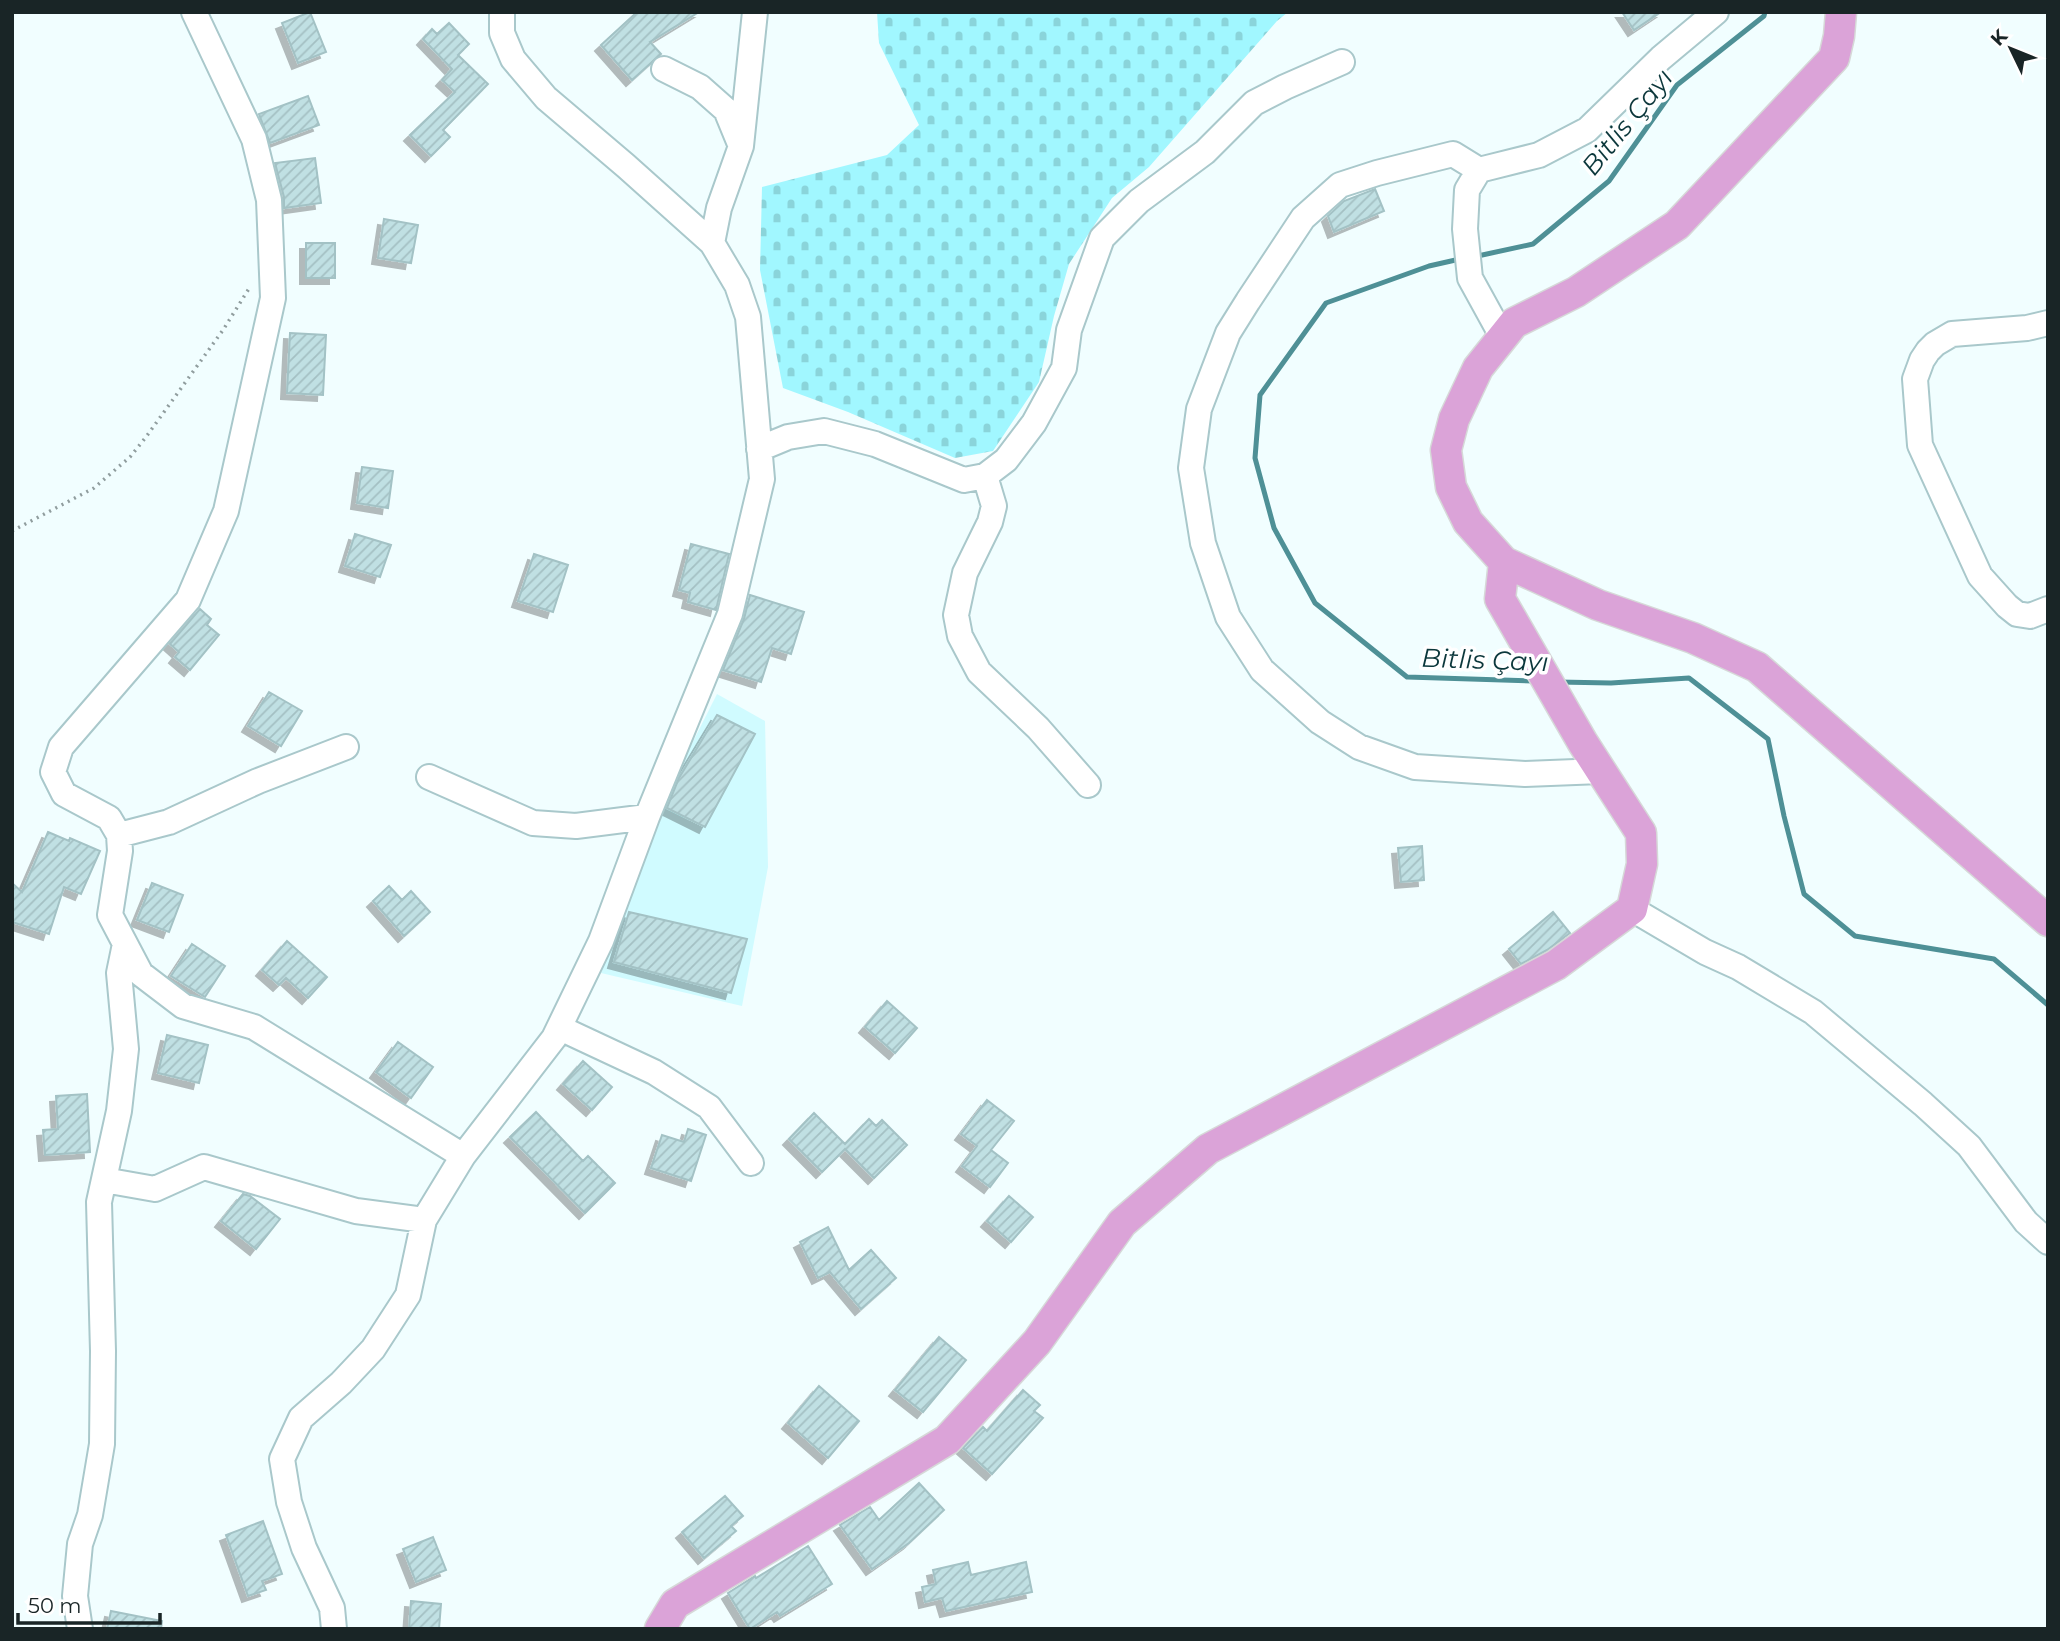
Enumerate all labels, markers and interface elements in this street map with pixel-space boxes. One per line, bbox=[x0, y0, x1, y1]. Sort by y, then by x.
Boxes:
north arrow bbox=[1976, 14, 2046, 84]
text: K bbox=[1986, 24, 2013, 51]
water label: Bitlis Çayı bbox=[1574, 62, 1680, 182]
water label: Bitlis Çayı bbox=[1421, 642, 1549, 678]
scale bar bbox=[18, 1582, 159, 1626]
text: 50 m bbox=[28, 1593, 82, 1618]

